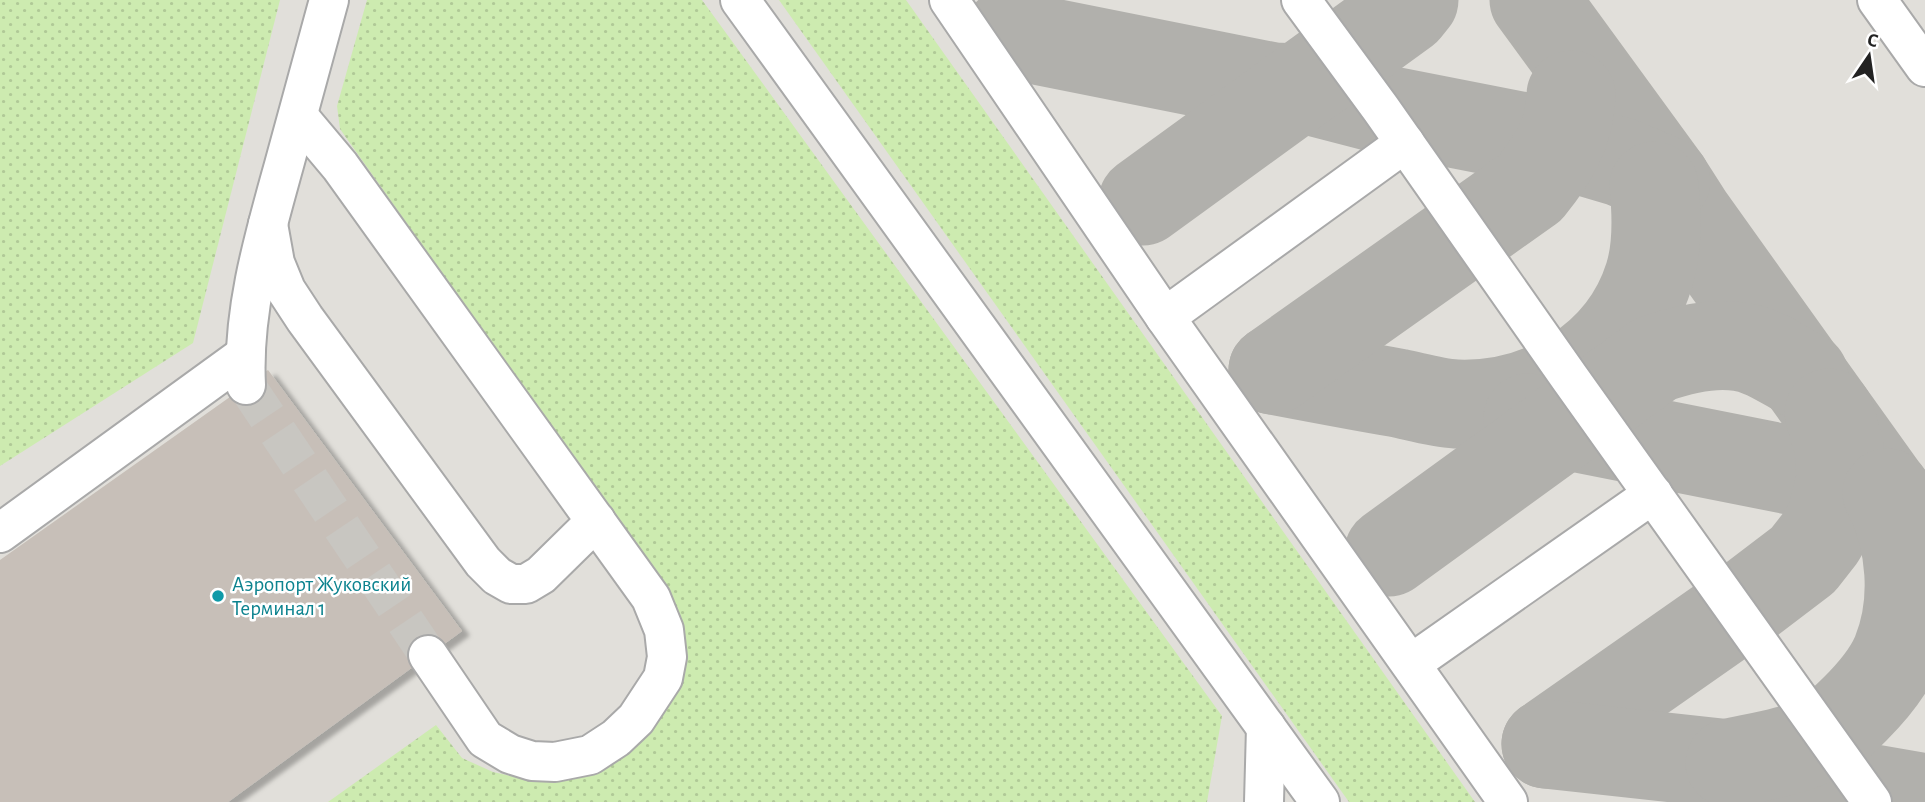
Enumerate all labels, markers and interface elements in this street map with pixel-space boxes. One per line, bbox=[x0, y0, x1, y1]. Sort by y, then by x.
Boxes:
north arrow bbox=[1834, 21, 1904, 91]
text: С bbox=[1865, 30, 1880, 51]
place label: Аэропорт Жуковский Терминал 1 bbox=[232, 574, 411, 619]
marker: Аэропорт Жуковский Терминал 1 bbox=[210, 588, 226, 604]

